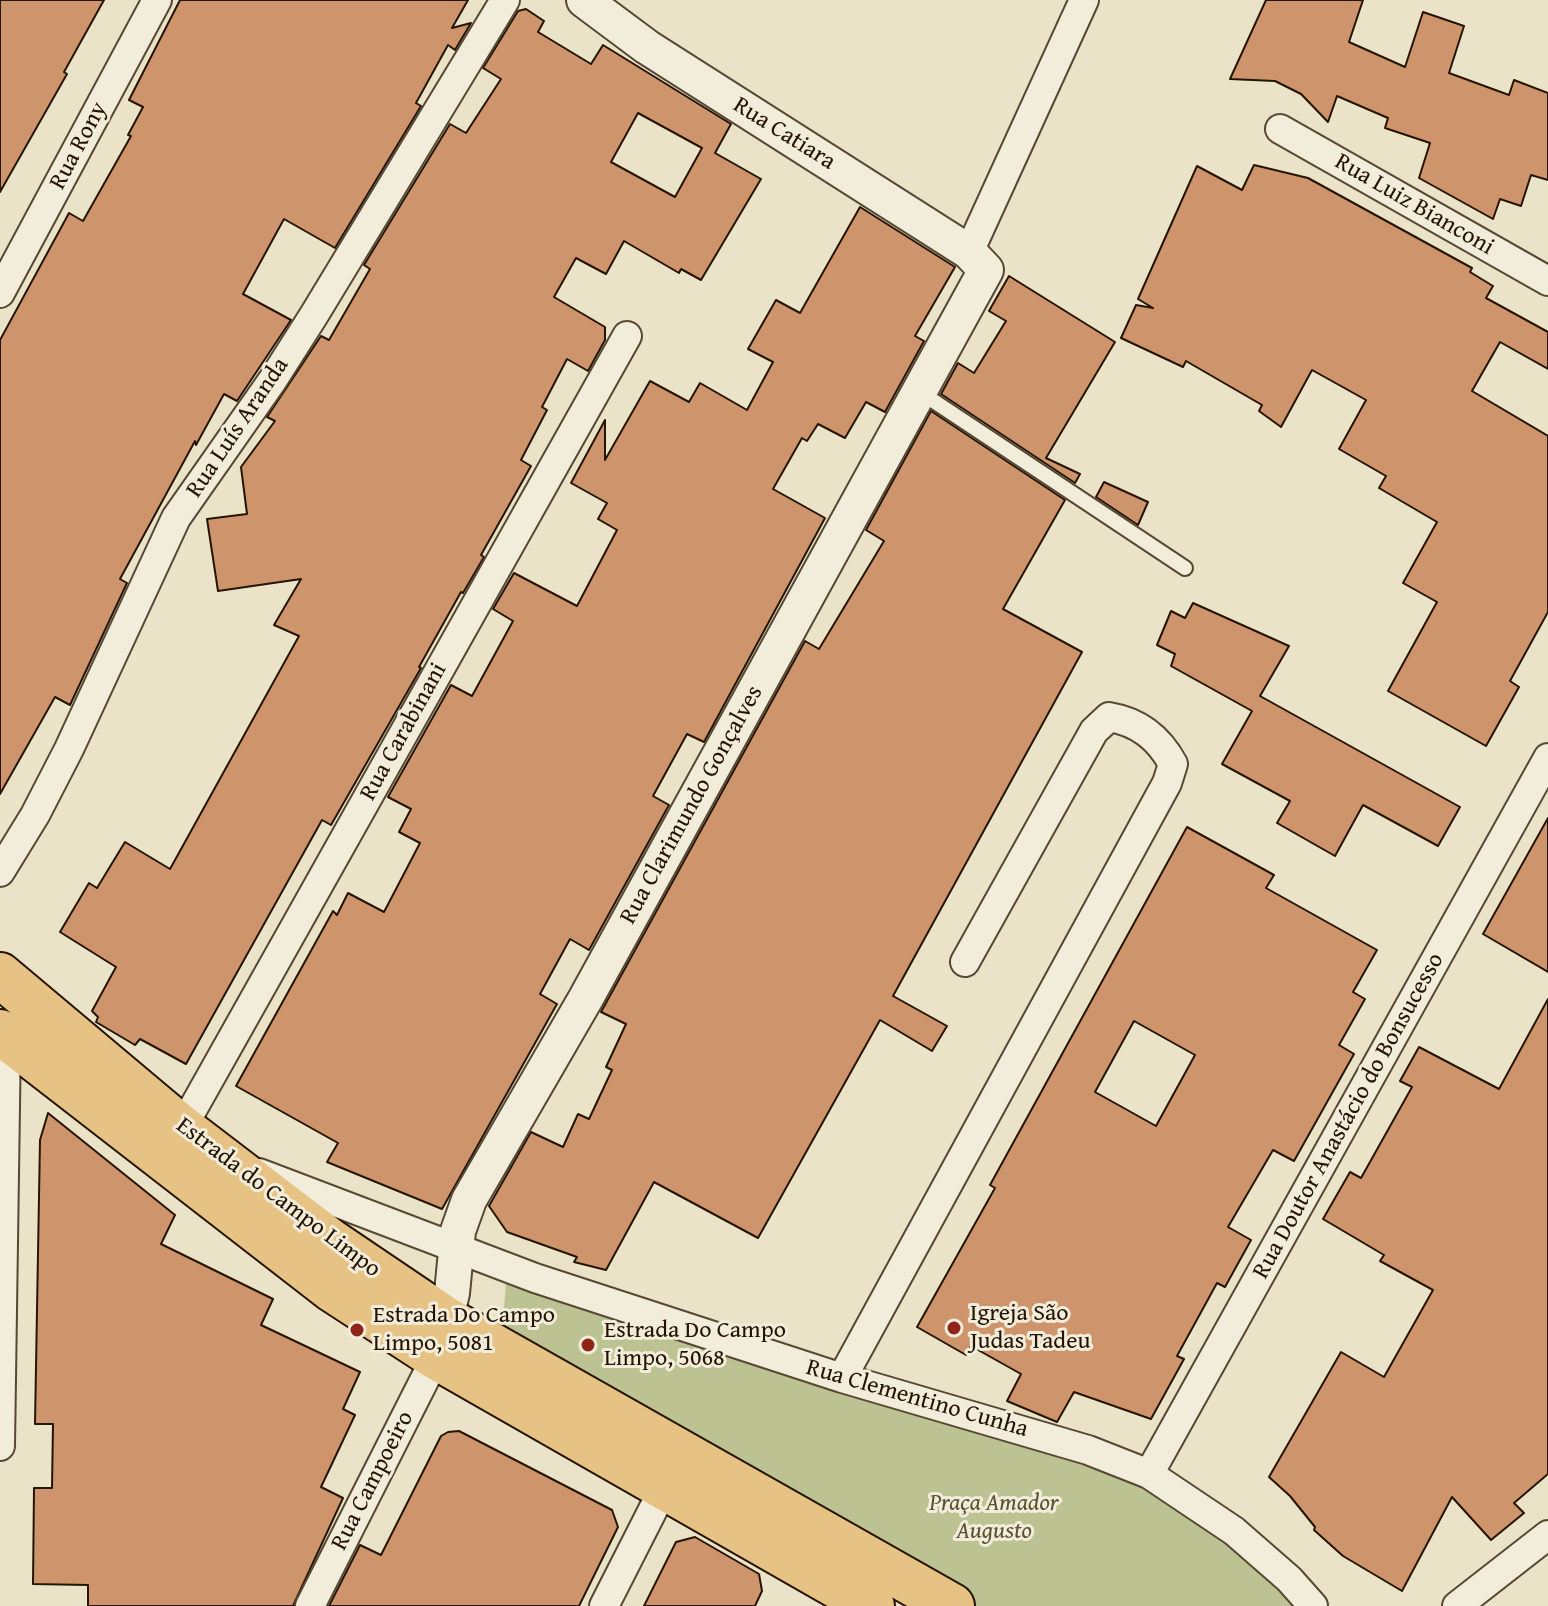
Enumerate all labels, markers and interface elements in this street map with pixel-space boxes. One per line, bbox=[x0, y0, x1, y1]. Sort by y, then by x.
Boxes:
street label: Rua Catiara bbox=[727, 91, 841, 177]
street label: Rua Rony bbox=[44, 97, 114, 195]
street label: Rua Luiz Bianconi bbox=[1329, 148, 1499, 262]
street label: Rua Luís Aranda bbox=[181, 352, 295, 504]
street label: Rua Carabinani bbox=[354, 658, 454, 806]
street label: Rua Clarimundo Gonçalves bbox=[614, 681, 770, 929]
street label: Rua Doutor Anastácio do Bonsucesso bbox=[1247, 948, 1451, 1284]
street label: Estrada do Campo Limpo bbox=[170, 1112, 386, 1284]
place label: Igreja São Judas Tadeu bbox=[970, 1300, 1090, 1356]
place label: Estrada Do Campo Limpo, 5081 bbox=[373, 1302, 555, 1358]
place label: Estrada Do Campo Limpo, 5068 bbox=[604, 1317, 786, 1373]
marker: Igreja São Judas Tadeu bbox=[945, 1319, 963, 1337]
marker: Estrada Do Campo Limpo, 5081 bbox=[348, 1321, 366, 1339]
marker: Estrada Do Campo Limpo, 5068 bbox=[579, 1336, 597, 1354]
street label: Rua Clementino Cunha bbox=[803, 1354, 1031, 1444]
street label: Rua Campoeiro bbox=[326, 1407, 420, 1555]
park label: Praça Amador Augusto bbox=[929, 1490, 1059, 1546]

